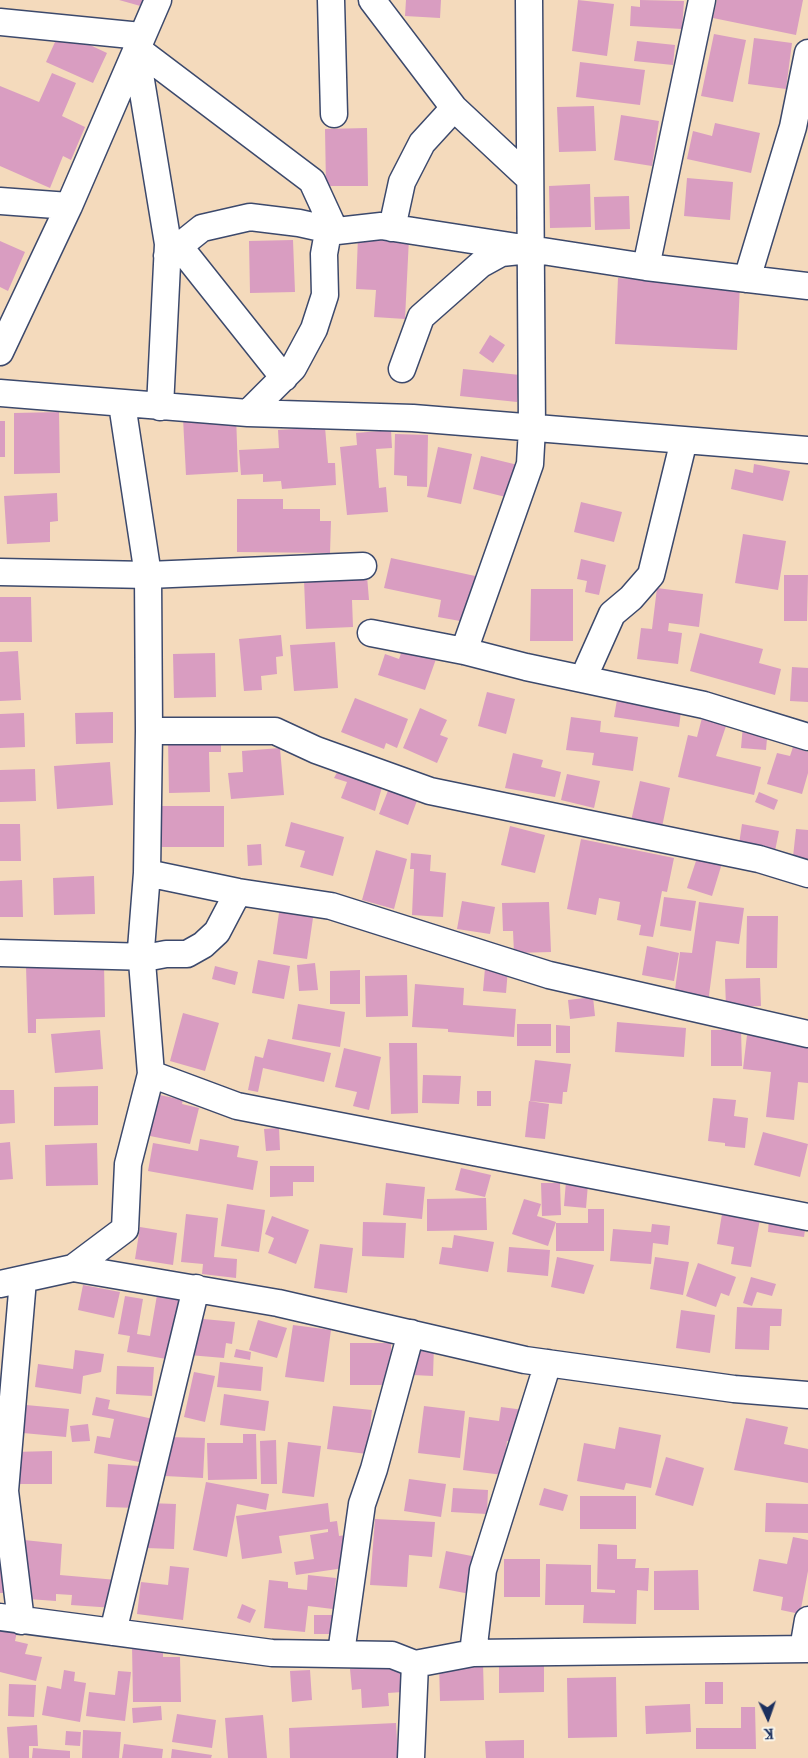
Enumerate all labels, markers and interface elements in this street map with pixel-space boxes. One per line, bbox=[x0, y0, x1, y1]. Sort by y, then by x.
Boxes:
north arrow bbox=[743, 1693, 793, 1743]
text: K bbox=[763, 1725, 774, 1742]

